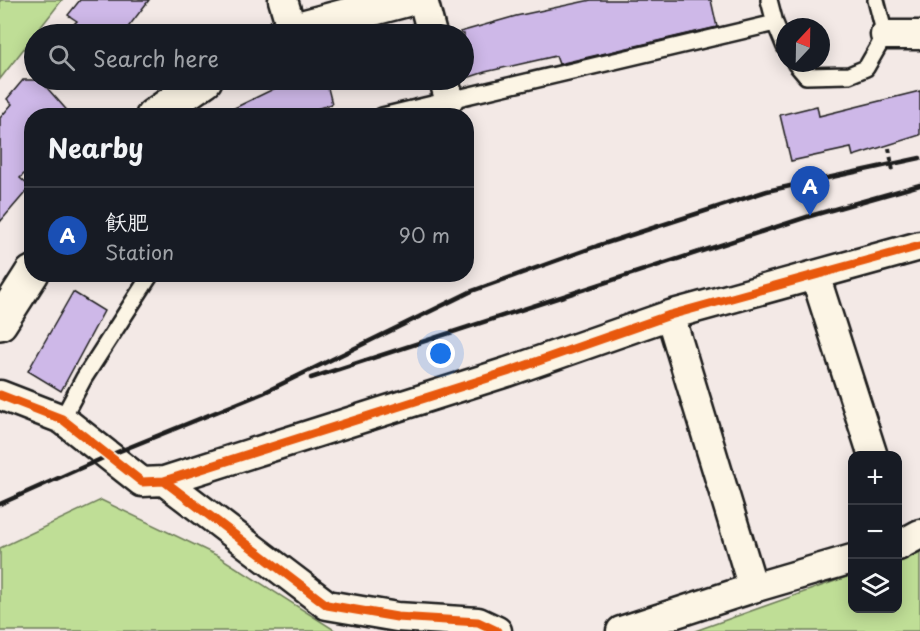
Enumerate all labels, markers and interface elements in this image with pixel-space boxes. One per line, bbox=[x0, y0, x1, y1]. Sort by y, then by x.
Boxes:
north arrow bbox=[776, 18, 830, 72]
search box bbox=[24, 24, 474, 90]
icon: search bbox=[45, 41, 78, 74]
text: Search here bbox=[93, 41, 219, 74]
text: Nearby bbox=[48, 128, 143, 167]
pin: A bbox=[790, 166, 830, 216]
text: 飫肥 bbox=[105, 204, 149, 237]
text: A bbox=[60, 220, 75, 250]
text: 90 m bbox=[399, 220, 450, 250]
text: Station bbox=[105, 237, 174, 267]
your location bbox=[426, 339, 455, 368]
map controls bbox=[848, 451, 902, 613]
button: + bbox=[848, 451, 902, 505]
button: − bbox=[848, 505, 902, 559]
button: layers bbox=[848, 559, 902, 613]

